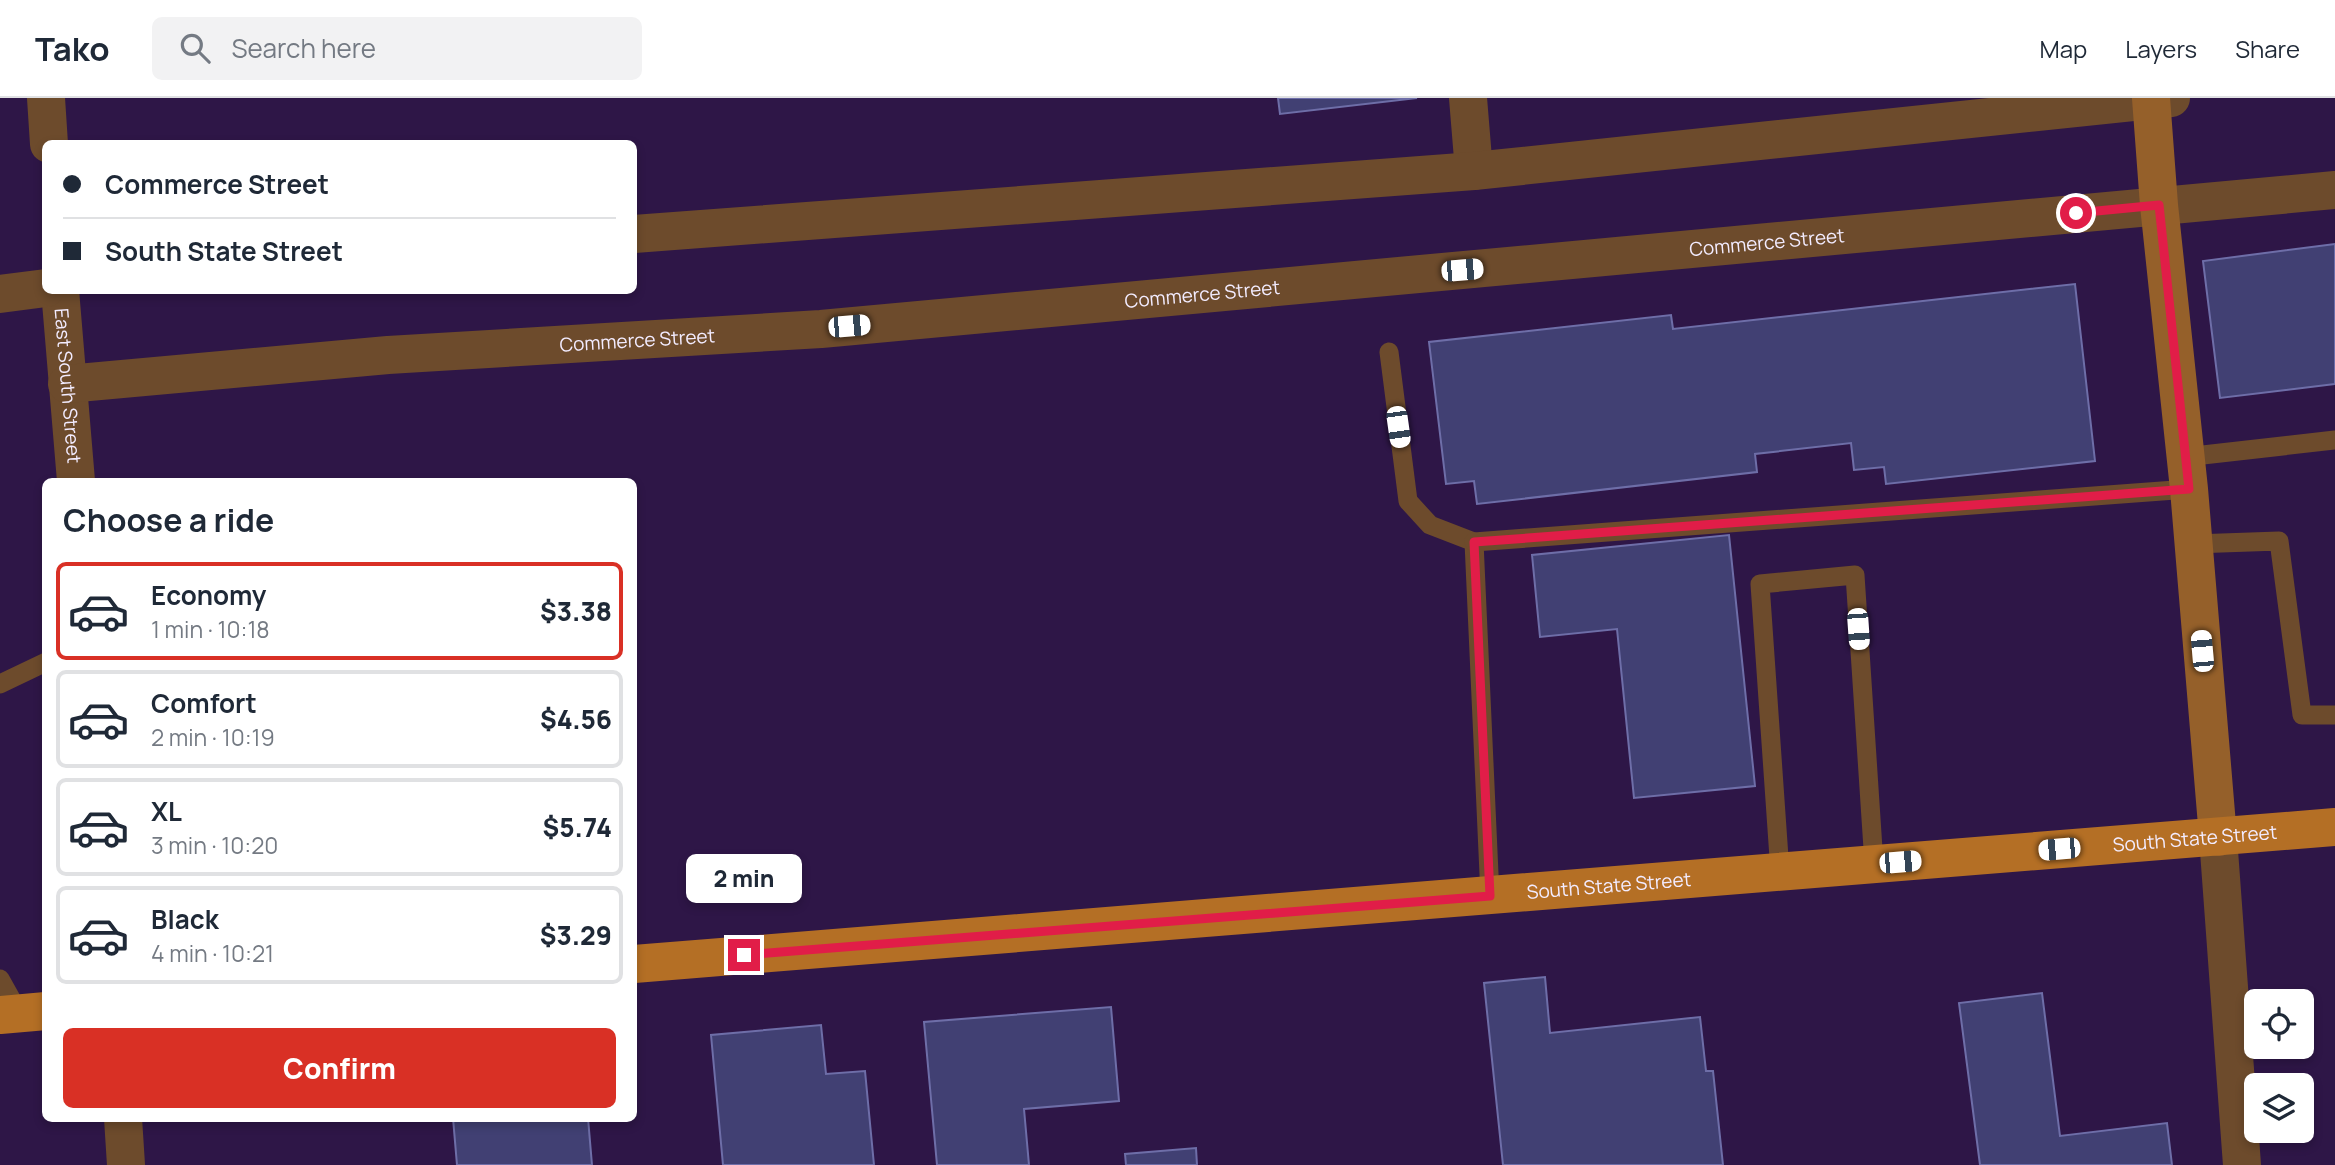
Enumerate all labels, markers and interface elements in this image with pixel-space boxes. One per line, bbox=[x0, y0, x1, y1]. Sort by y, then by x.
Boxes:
search box bbox=[152, 17, 642, 80]
text: Tako bbox=[35, 26, 110, 71]
icon: search bbox=[176, 29, 214, 67]
text: Search here bbox=[232, 30, 376, 66]
text: Map bbox=[2040, 32, 2087, 65]
text: Layers bbox=[2125, 32, 2197, 65]
text: Share bbox=[2235, 32, 2300, 65]
text: Commerce Street bbox=[105, 166, 329, 202]
route start bbox=[2060, 197, 2092, 229]
street label: Commerce Street bbox=[1688, 222, 1846, 262]
text: South State Street bbox=[105, 233, 343, 269]
car bbox=[1441, 258, 1484, 282]
street label: Commerce Street bbox=[1124, 274, 1281, 314]
street label: East South Street bbox=[49, 307, 87, 464]
car bbox=[828, 314, 871, 338]
street label: Commerce Street bbox=[559, 322, 716, 358]
car bbox=[1385, 405, 1412, 449]
text: Choose a ride bbox=[63, 498, 274, 542]
text: Economy bbox=[151, 577, 266, 613]
icon: car bbox=[67, 580, 130, 643]
text: $3.38 bbox=[540, 593, 612, 629]
car bbox=[1847, 607, 1870, 651]
text: 1 min · 10:18 bbox=[151, 613, 270, 645]
car bbox=[2190, 629, 2215, 673]
text: Comfort bbox=[151, 685, 257, 721]
icon: car bbox=[67, 688, 130, 751]
text: $4.56 bbox=[540, 701, 612, 737]
text: 2 min · 10:19 bbox=[151, 721, 275, 753]
text: XL bbox=[151, 793, 182, 829]
icon: car bbox=[67, 796, 130, 859]
text: $5.74 bbox=[543, 809, 612, 845]
street label: South State Street bbox=[2112, 819, 2278, 858]
text: 3 min · 10:20 bbox=[151, 829, 278, 861]
car bbox=[2038, 837, 2081, 861]
car bbox=[1879, 850, 1922, 874]
callout: 2 min bbox=[686, 854, 802, 902]
text: 2 min bbox=[714, 862, 775, 894]
street label: South State Street bbox=[1526, 866, 1692, 905]
text: Black bbox=[151, 901, 219, 937]
icon: car bbox=[67, 904, 130, 967]
text: $3.29 bbox=[540, 917, 612, 953]
text: 4 min · 10:21 bbox=[151, 937, 274, 969]
route end bbox=[728, 939, 760, 971]
map controls bbox=[2244, 989, 2314, 1143]
button: locate bbox=[2244, 989, 2314, 1059]
button: Confirm bbox=[63, 1028, 616, 1108]
button: layers bbox=[2244, 1073, 2314, 1143]

